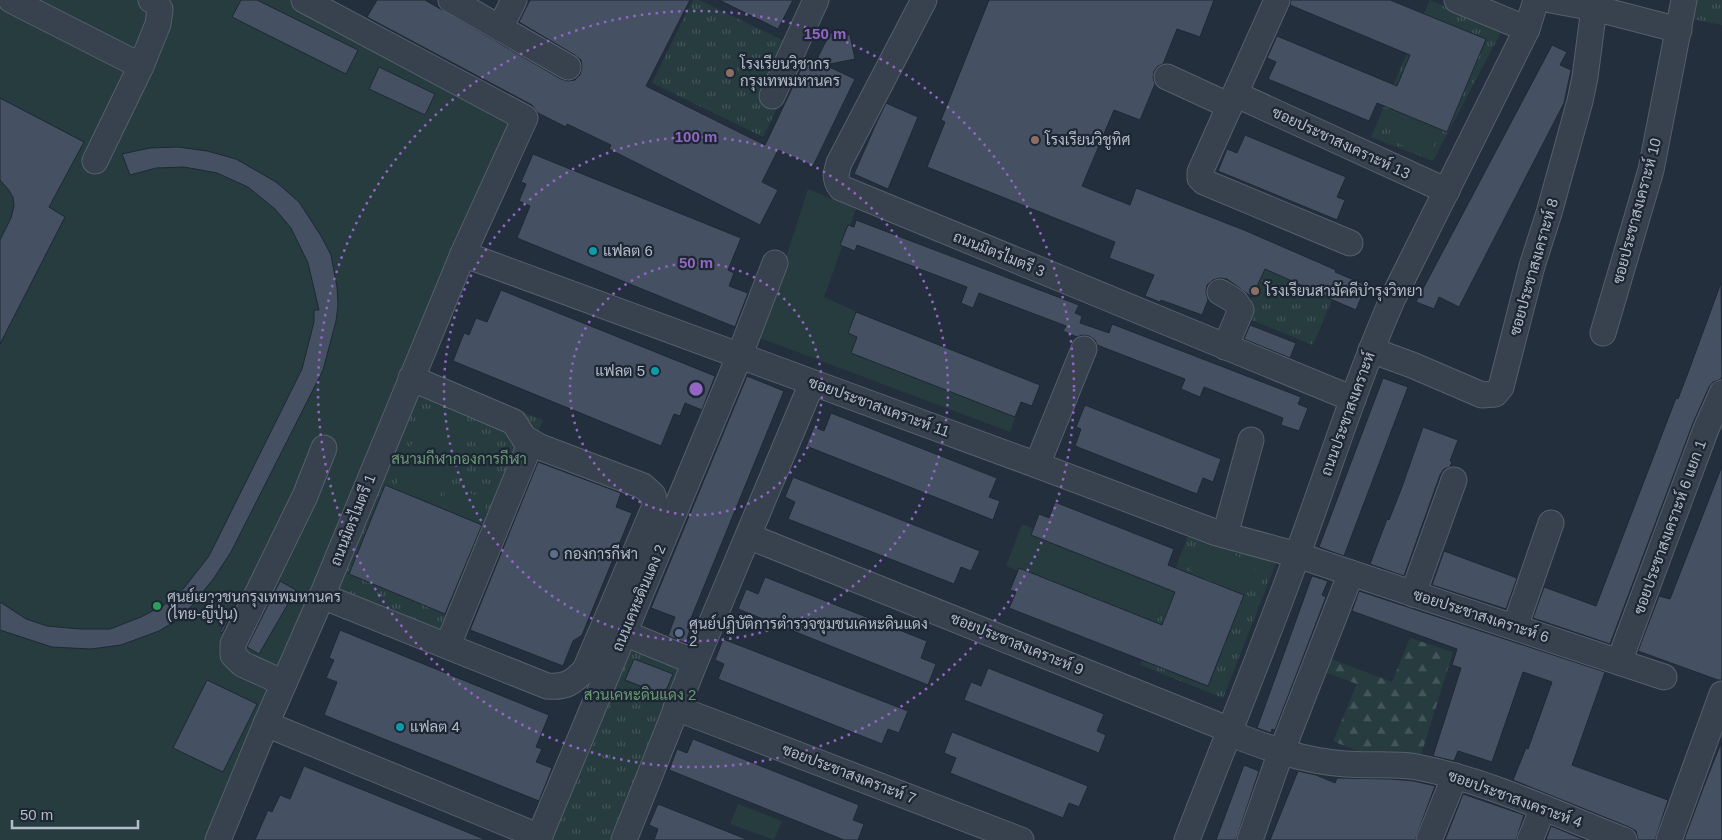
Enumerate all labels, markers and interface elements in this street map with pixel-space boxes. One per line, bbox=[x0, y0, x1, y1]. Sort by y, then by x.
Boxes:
text: 150 m bbox=[804, 25, 846, 42]
place label: โรงเรียนวิชากร กรุงเทพมหานคร bbox=[739, 54, 840, 92]
marker: โรงเรียนวิชากร กรุงเทพมหานคร bbox=[724, 67, 736, 79]
street label: ซอยประชาสงเคราะห์ 13 bbox=[1270, 102, 1413, 182]
text: 100 m bbox=[675, 128, 717, 145]
place label: โรงเรียนวิชูทิศ bbox=[1044, 130, 1130, 150]
marker: โรงเรียนวิชูทิศ bbox=[1029, 134, 1041, 146]
street label: ซอยประชาสงเคราะห์ 10 bbox=[1608, 136, 1664, 286]
street label: ซอยประชาสงเคราะห์ 8 bbox=[1505, 196, 1561, 337]
street label: ถนนมิตรไมตรี 3 bbox=[951, 226, 1048, 280]
place label: แฟลต 6 bbox=[603, 242, 653, 259]
marker: แฟลต 6 bbox=[587, 245, 599, 257]
text: 50 m bbox=[679, 254, 713, 271]
place label: โรงเรียนสามัคคีบํารุงวิทยา bbox=[1264, 281, 1423, 302]
marker: โรงเรียนสามัคคีบํารุงวิทยา bbox=[1249, 285, 1261, 297]
street label: ถนนประชาสงเคราะห์ bbox=[1316, 349, 1378, 478]
place label: แฟลต 5 bbox=[595, 362, 645, 379]
marker: แฟลต 5 bbox=[649, 365, 661, 377]
street label: ซอยประชาสงเคราะห์ 11 bbox=[806, 372, 952, 440]
centre of rings bbox=[687, 380, 705, 398]
street label: ซอยประชาสงเคราะห์ 6 แยก 1 bbox=[1629, 437, 1709, 616]
park label: สนามกีฬากองการกีฬา bbox=[391, 449, 527, 467]
street label: ถนนมิตรไมตรี 1 bbox=[325, 471, 379, 568]
street label: ถนนเคหะดินแดง 2 bbox=[608, 542, 669, 654]
place label: กองการกีฬา bbox=[564, 544, 638, 562]
marker: กองการกีฬา bbox=[548, 548, 560, 560]
street label: ซอยประชาสงเคราะห์ 6 bbox=[1411, 585, 1552, 646]
place label: ศูนย์เยาวชนกรุงเทพมหานคร (ไทย-ญี่ปุ่น) bbox=[167, 587, 341, 625]
marker: ศูนย์เยาวชนกรุงเทพมหานคร (ไทย-ญี่ปุ่น) bbox=[151, 600, 163, 612]
street label: ซอยประชาสงเคราะห์ 9 bbox=[948, 608, 1087, 678]
place label: ศูนย์ปฏิบัติการตำรวจชุมชนเคหะดินแดง 2 bbox=[689, 614, 928, 649]
marker: ศูนย์ปฏิบัติการตำรวจชุมชนเคหะดินแดง 2 bbox=[673, 627, 685, 639]
park label: สวนเคหะดินแดง 2 bbox=[584, 686, 696, 703]
place label: แฟลต 4 bbox=[410, 718, 460, 735]
marker: แฟลต 4 bbox=[394, 721, 406, 733]
street label: ซอยประชาสงเคราะห์ 7 bbox=[780, 739, 919, 807]
street label: ซอยประชาสงเคราะห์ 4 bbox=[1446, 765, 1585, 831]
scale bar bbox=[12, 798, 139, 830]
text: 50 m bbox=[20, 806, 53, 823]

